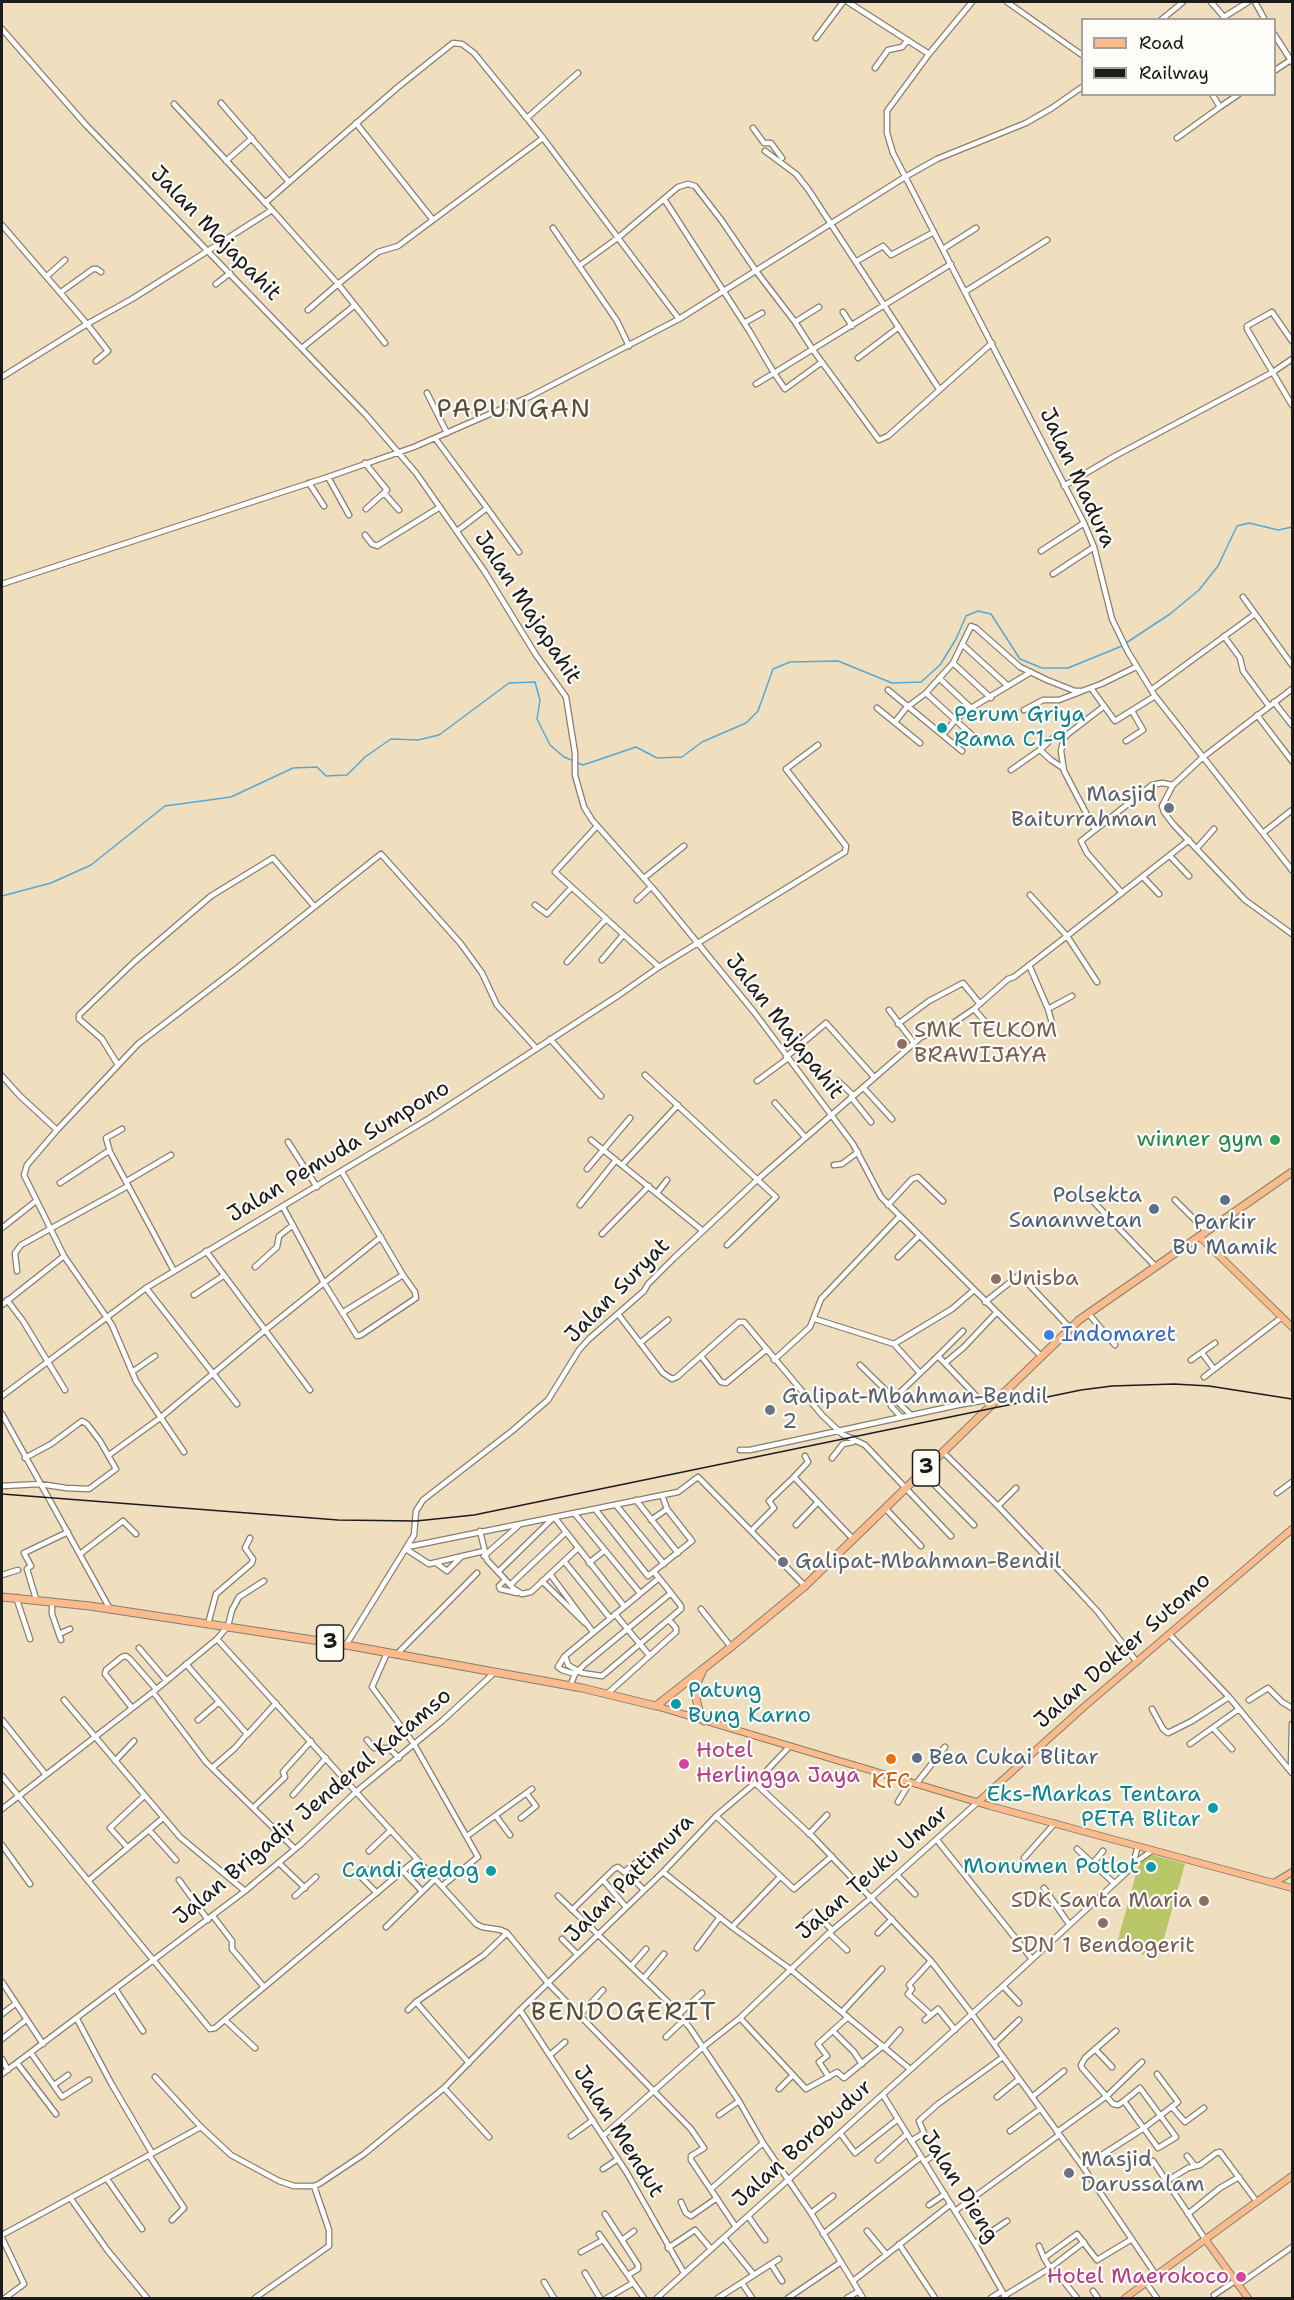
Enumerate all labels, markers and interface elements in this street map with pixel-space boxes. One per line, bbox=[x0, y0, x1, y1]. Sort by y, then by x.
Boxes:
legend bbox=[1081, 18, 1276, 96]
text: Road bbox=[1139, 31, 1184, 55]
text: Railway bbox=[1139, 61, 1209, 85]
street label: Jalan Majapahit bbox=[144, 161, 286, 307]
district label: PAPUNGAN bbox=[436, 394, 592, 426]
street label: Jalan Madura bbox=[1033, 404, 1121, 552]
street label: Jalan Majapahit bbox=[468, 527, 586, 689]
place label: Perum Griya Rama C1-9 bbox=[954, 702, 1085, 754]
marker: Perum Griya Rama C1-9 bbox=[935, 721, 949, 735]
place label: Masjid Baiturrahman bbox=[1011, 782, 1157, 834]
marker: Masjid Baiturrahman bbox=[1162, 801, 1176, 815]
street label: Jalan Majapahit bbox=[719, 949, 849, 1105]
place label: SMK TELKOM BRAWIJAYA bbox=[914, 1018, 1057, 1070]
marker: SMK TELKOM BRAWIJAYA bbox=[895, 1037, 909, 1051]
street label: Jalan Pemuda Sumpono bbox=[223, 1075, 455, 1229]
place label: winner gym bbox=[1136, 1127, 1263, 1153]
marker: winner gym bbox=[1268, 1133, 1282, 1147]
place label: Polsekta Sananwetan bbox=[1009, 1183, 1142, 1234]
marker: Parkir Bu Mamik bbox=[1218, 1193, 1232, 1207]
marker: Polsekta Sananwetan bbox=[1147, 1202, 1161, 1216]
place label: Parkir Bu Mamik bbox=[1172, 1210, 1278, 1262]
street label: Jalan Suryat bbox=[560, 1233, 676, 1349]
place label: Unisba bbox=[1008, 1266, 1079, 1292]
marker: Unisba bbox=[989, 1272, 1003, 1286]
place label: Indomaret bbox=[1061, 1322, 1176, 1348]
marker: Indomaret bbox=[1042, 1328, 1056, 1342]
place label: Galipat-Mbahman-Bendil 2 bbox=[782, 1384, 1048, 1436]
marker: Galipat-Mbahman-Bendil 2 bbox=[763, 1403, 777, 1417]
road number: 3 bbox=[912, 1450, 940, 1486]
place label: Galipat-Mbahman-Bendil bbox=[795, 1549, 1061, 1575]
marker: Galipat-Mbahman-Bendil bbox=[776, 1555, 790, 1569]
street label: Jalan Dokter Sutomo bbox=[1029, 1567, 1217, 1735]
road number: 3 bbox=[316, 1625, 344, 1661]
place label: Patung Bung Karno bbox=[688, 1678, 811, 1730]
street label: Jalan Brigadir Jenderal Katamso bbox=[169, 1683, 457, 1931]
marker: Patung Bung Karno bbox=[669, 1697, 683, 1711]
place label: Hotel Herlingga Jaya bbox=[696, 1738, 860, 1790]
place label: Bea Cukai Blitar bbox=[929, 1745, 1099, 1771]
marker: Bea Cukai Blitar bbox=[910, 1751, 924, 1765]
marker: KFC bbox=[884, 1752, 898, 1766]
marker: Hotel Herlingga Jaya bbox=[677, 1757, 691, 1771]
place label: KFC bbox=[871, 1769, 911, 1795]
place label: Eks-Markas Tentara PETA Blitar bbox=[986, 1782, 1201, 1834]
street label: Jalan Teuku Umar bbox=[792, 1800, 954, 1946]
marker: Eks-Markas Tentara PETA Blitar bbox=[1206, 1801, 1220, 1815]
street label: Jalan Pattimura bbox=[560, 1809, 700, 1949]
place label: Monumen Potlot bbox=[963, 1854, 1139, 1880]
place label: Candi Gedog bbox=[342, 1858, 479, 1884]
marker: Monumen Potlot bbox=[1144, 1860, 1158, 1874]
marker: Candi Gedog bbox=[484, 1864, 498, 1878]
place label: SDK Santa Maria bbox=[1011, 1888, 1192, 1914]
marker: SDK Santa Maria bbox=[1197, 1894, 1211, 1908]
marker: SDN 1 Bendogerit bbox=[1096, 1916, 1110, 1930]
place label: SDN 1 Bendogerit bbox=[1011, 1933, 1195, 1959]
district label: BENDOGERIT bbox=[531, 1997, 717, 2029]
street label: Jalan Mendut bbox=[567, 2061, 669, 2203]
street label: Jalan Borobudur bbox=[728, 2074, 878, 2214]
street label: Jalan Dieng bbox=[914, 2126, 1004, 2248]
place label: Masjid Darussalam bbox=[1081, 2147, 1204, 2198]
marker: Masjid Darussalam bbox=[1062, 2166, 1076, 2180]
place label: Hotel Maerokoco bbox=[1047, 2264, 1229, 2290]
marker: Hotel Maerokoco bbox=[1234, 2270, 1248, 2284]

